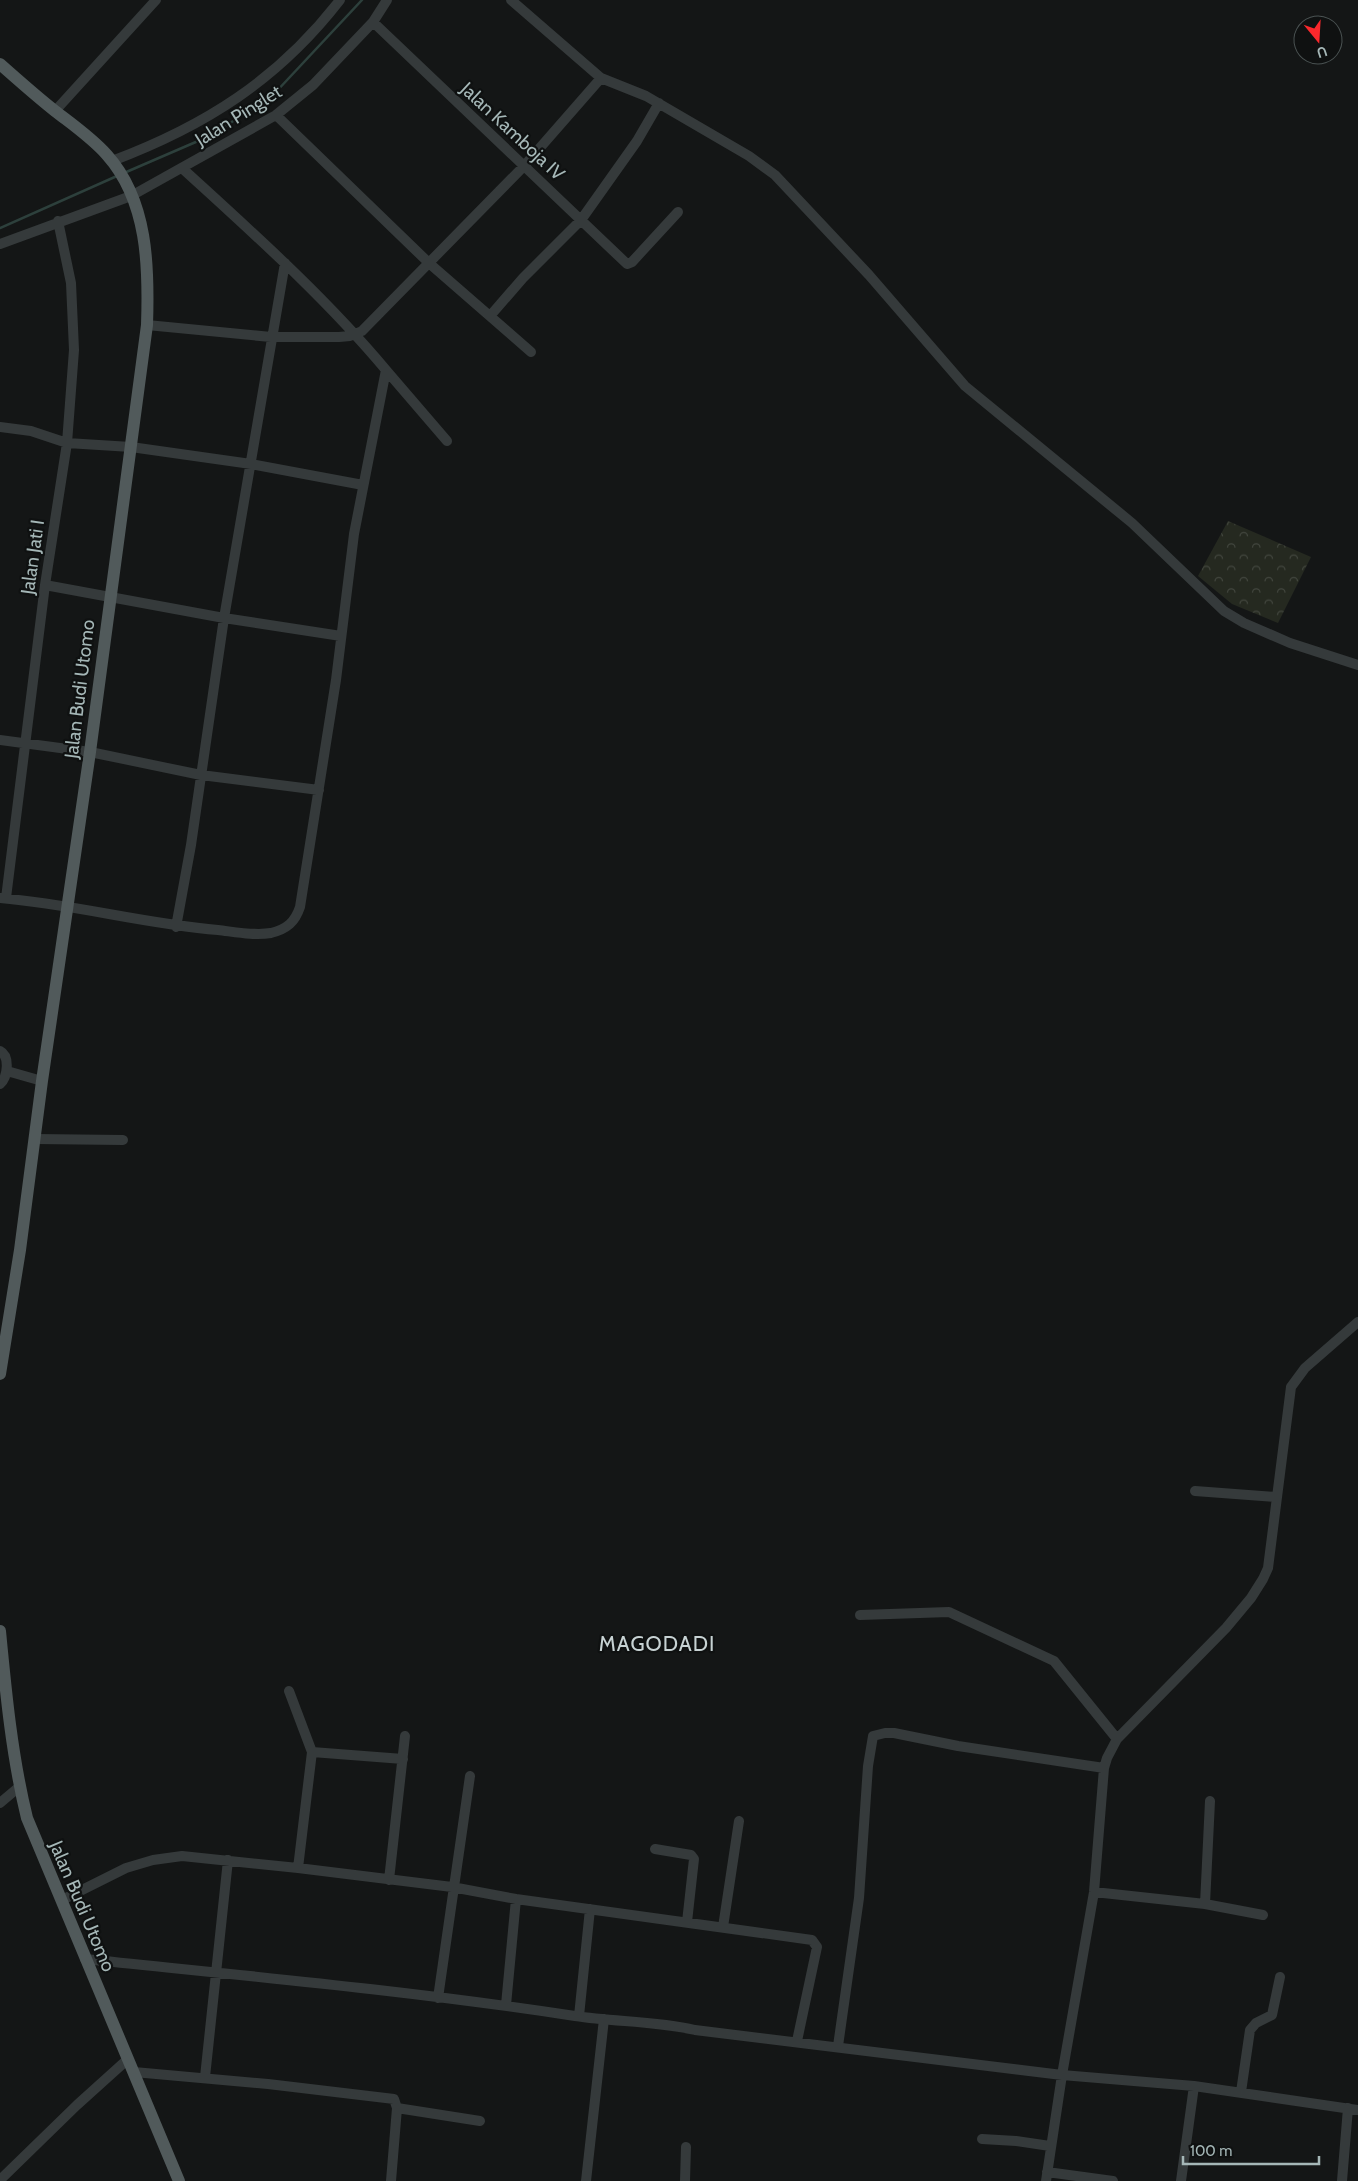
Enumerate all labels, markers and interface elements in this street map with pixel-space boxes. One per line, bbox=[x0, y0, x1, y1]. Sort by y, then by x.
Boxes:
north arrow bbox=[1293, 15, 1343, 65]
text: U bbox=[1314, 42, 1330, 62]
street label: Jalan Kamboja IV bbox=[455, 77, 570, 186]
street label: Jalan Pinglet bbox=[190, 79, 286, 152]
street label: Jalan Jati I bbox=[16, 518, 49, 597]
street label: Jalan Budi Utomo bbox=[59, 618, 99, 761]
district label: MAGODADI bbox=[599, 1631, 715, 1656]
street label: Jalan Budi Utomo bbox=[44, 1836, 120, 1975]
scale bar bbox=[1183, 2134, 1319, 2166]
text: 100 m bbox=[1190, 2142, 1232, 2160]

